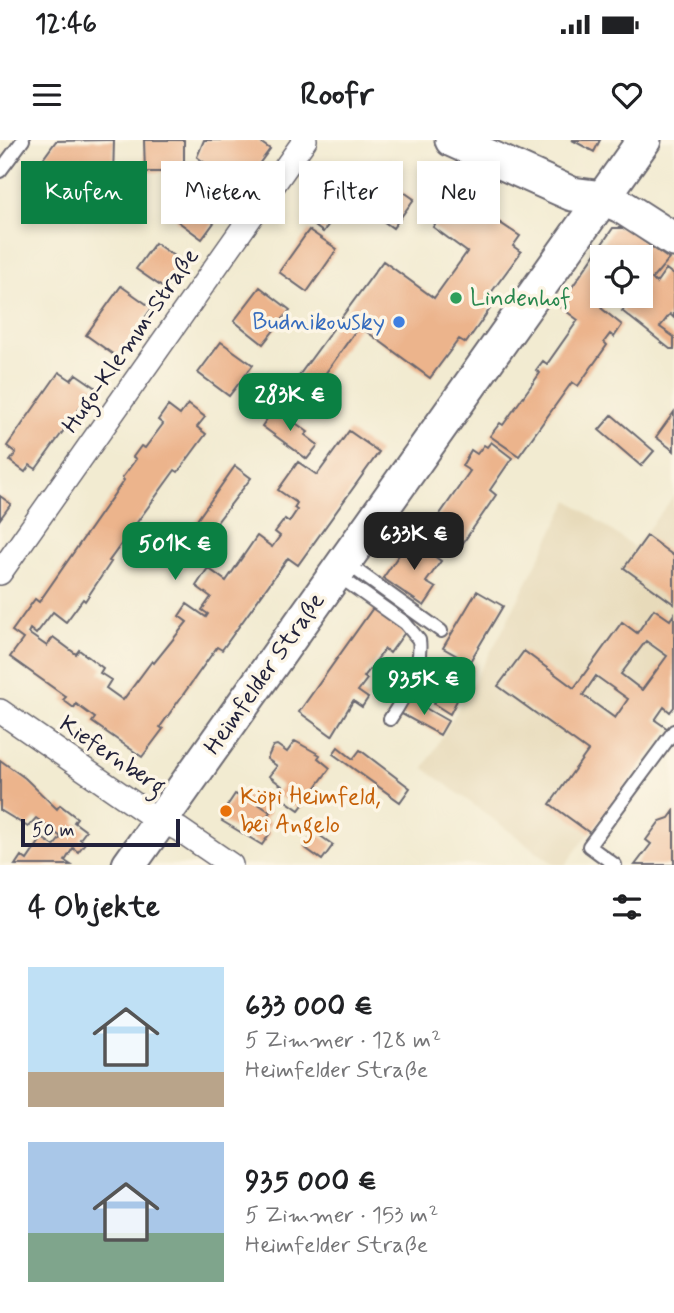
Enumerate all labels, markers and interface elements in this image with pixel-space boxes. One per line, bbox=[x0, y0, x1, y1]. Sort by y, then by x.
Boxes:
text: 12:46 bbox=[35, 8, 97, 42]
text: Roofr bbox=[300, 74, 374, 116]
icon: menu bbox=[28, 76, 66, 114]
icon: heart bbox=[608, 76, 646, 114]
chip: Kaufen bbox=[21, 161, 147, 224]
chip: Mieten bbox=[161, 161, 285, 224]
chip: Filter bbox=[299, 161, 403, 224]
chip: Neu bbox=[417, 161, 500, 224]
street label: Hugo-Klemm-Straße bbox=[55, 242, 209, 441]
map controls bbox=[590, 245, 653, 308]
button: locate bbox=[590, 245, 653, 308]
place label: Lindenhof bbox=[470, 283, 571, 314]
marker: Lindenhof bbox=[448, 290, 464, 306]
place label: Budnikowsky bbox=[252, 307, 385, 338]
marker: Budnikowsky bbox=[391, 314, 407, 330]
pin: 283K € bbox=[233, 373, 347, 433]
text: 283K € bbox=[255, 381, 325, 411]
pin: 633K € bbox=[357, 512, 471, 572]
text: 633K € bbox=[380, 520, 448, 550]
pin: 501K € bbox=[118, 522, 232, 582]
text: 501K € bbox=[138, 530, 212, 560]
street label: Heimfelder Straße bbox=[198, 587, 333, 761]
pin: 935K € bbox=[367, 658, 481, 717]
text: 935K € bbox=[388, 665, 460, 695]
street label: Kiefernberg bbox=[51, 709, 171, 805]
place label: Köpi Heimfeld, bei Angelo bbox=[240, 782, 381, 844]
marker: Köpi Heimfeld, bei Angelo bbox=[218, 803, 234, 819]
scale bar bbox=[21, 816, 180, 848]
text: 50 m bbox=[32, 818, 75, 843]
text: 4 Objekte bbox=[28, 888, 160, 927]
icon: filters bbox=[608, 888, 646, 926]
text: 633 000 € bbox=[245, 987, 373, 1026]
icon: home bbox=[84, 995, 168, 1079]
text: 5 Zimmer · 128 m² bbox=[245, 1026, 441, 1056]
text: Heimfelder Straße bbox=[245, 1056, 428, 1086]
text: 935 000 € bbox=[245, 1162, 377, 1201]
icon: home bbox=[84, 1170, 168, 1254]
text: 5 Zimmer · 153 m² bbox=[245, 1201, 438, 1231]
text: Heimfelder Straße bbox=[245, 1231, 428, 1261]

